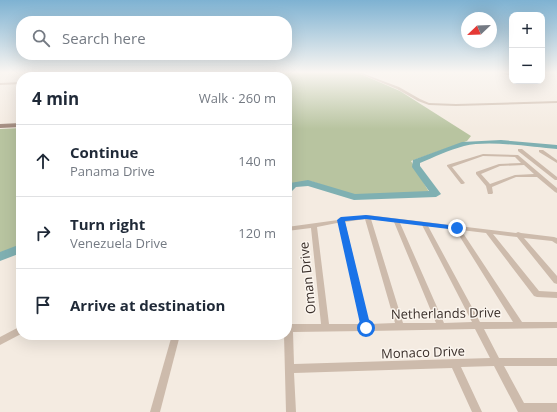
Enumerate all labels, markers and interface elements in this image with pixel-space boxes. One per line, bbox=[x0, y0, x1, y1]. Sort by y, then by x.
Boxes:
north arrow bbox=[461, 12, 497, 48]
map controls bbox=[509, 12, 545, 84]
button: + bbox=[509, 12, 545, 48]
search box bbox=[16, 16, 292, 60]
icon: search bbox=[30, 27, 52, 49]
text: Search here bbox=[62, 28, 146, 48]
button: − bbox=[509, 48, 545, 84]
text: 4 min bbox=[32, 87, 79, 110]
text: Walk · 260 m bbox=[199, 89, 276, 107]
text: Continue bbox=[70, 142, 138, 162]
icon: ahead bbox=[32, 150, 54, 172]
text: 140 m bbox=[238, 152, 276, 170]
text: Panama Drive bbox=[70, 162, 155, 180]
text: Turn right bbox=[70, 214, 145, 234]
route end bbox=[448, 219, 466, 237]
icon: right bbox=[32, 222, 54, 244]
text: 120 m bbox=[238, 224, 276, 242]
text: Venezuela Drive bbox=[70, 234, 167, 252]
street label: Oman Drive bbox=[294, 241, 320, 315]
icon: arrive bbox=[32, 294, 54, 316]
text: Arrive at destination bbox=[70, 295, 225, 315]
street label: Netherlands Drive bbox=[391, 303, 501, 323]
route start bbox=[357, 319, 375, 337]
street label: Monaco Drive bbox=[381, 342, 465, 362]

